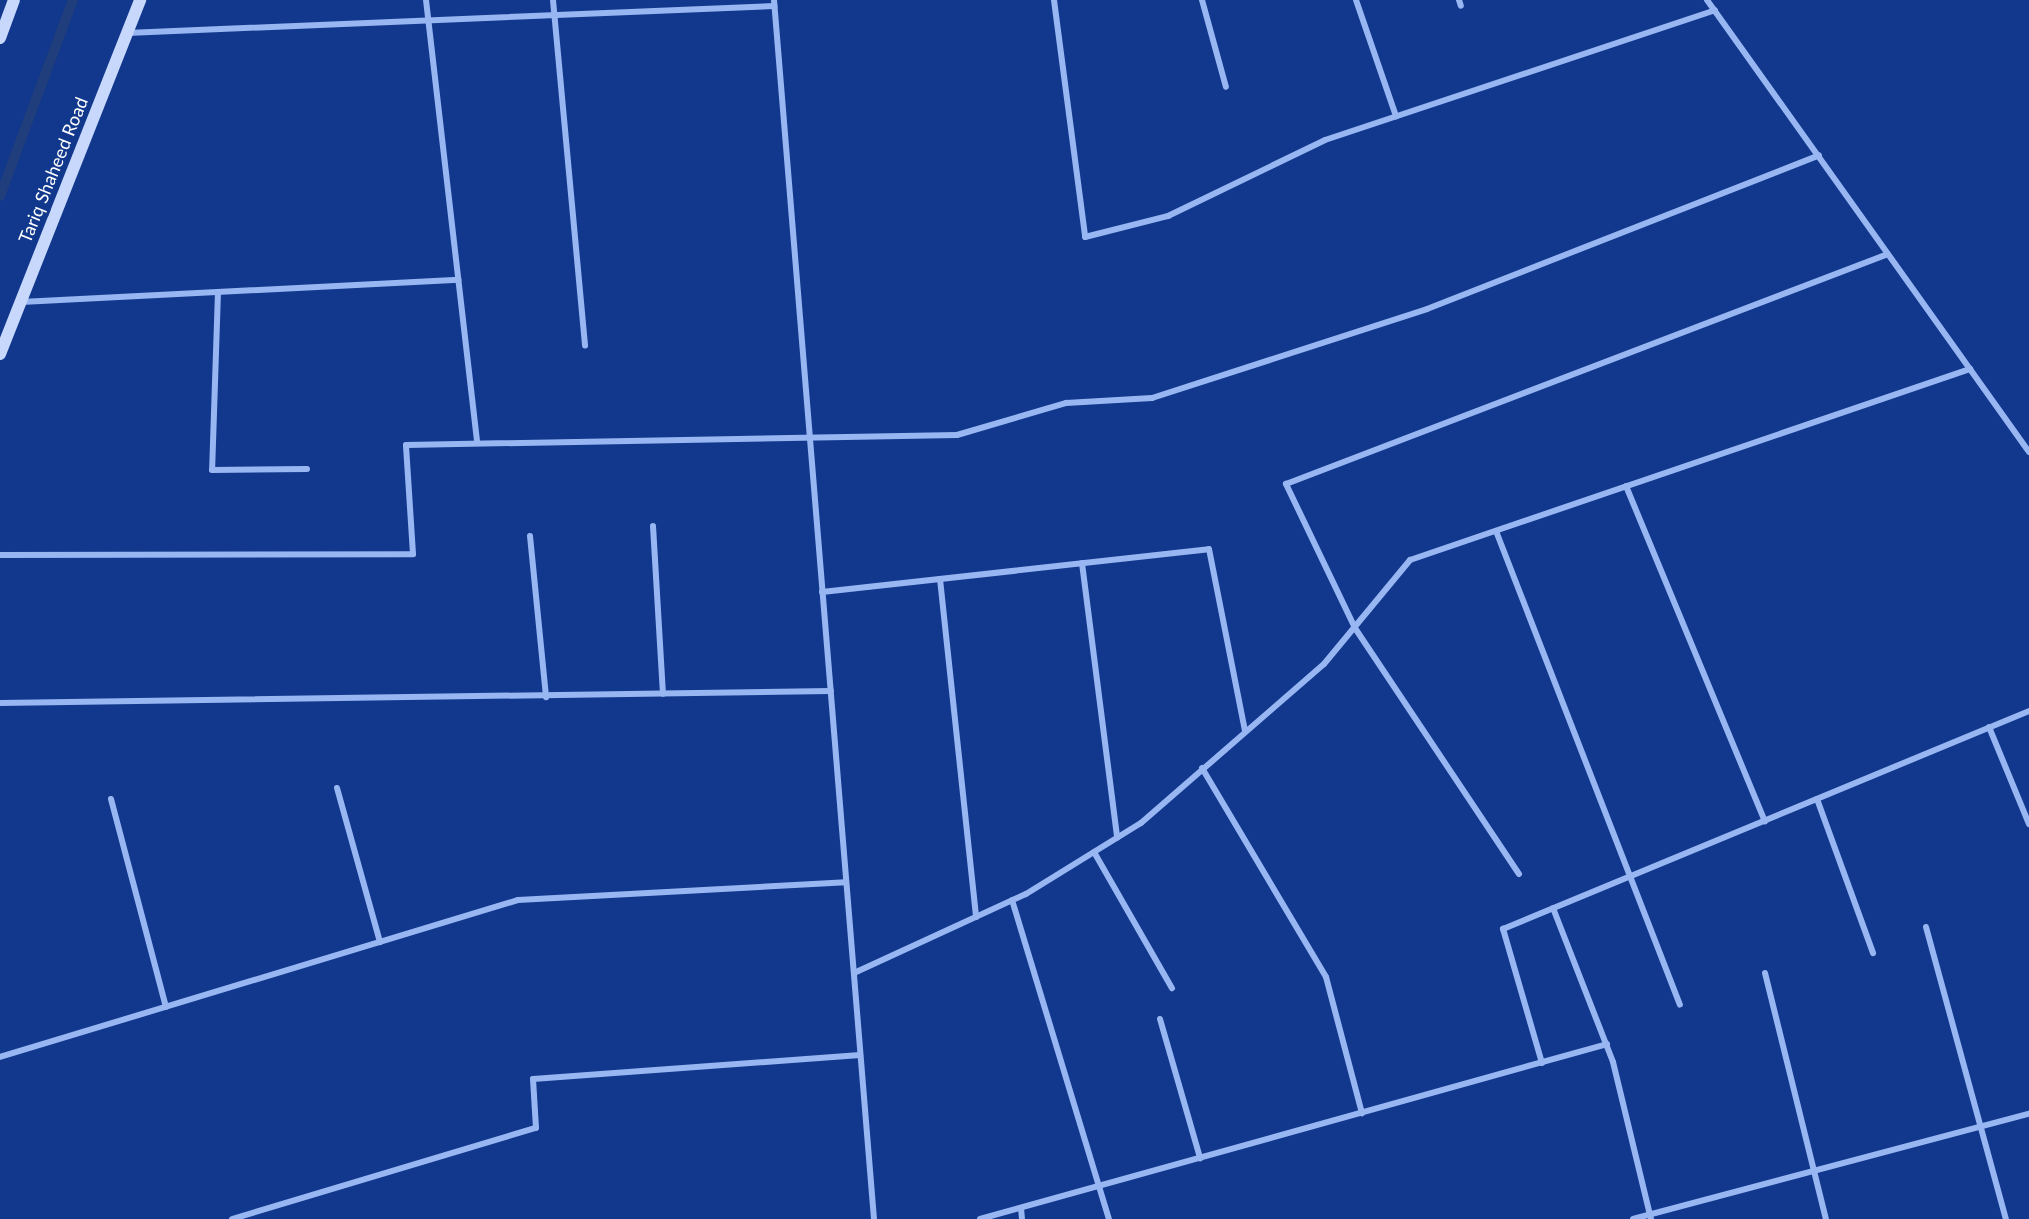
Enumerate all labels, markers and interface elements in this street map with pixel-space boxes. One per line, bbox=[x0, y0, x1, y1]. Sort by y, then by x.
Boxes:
street label: Tariq Shaheed Road bbox=[14, 94, 92, 246]

